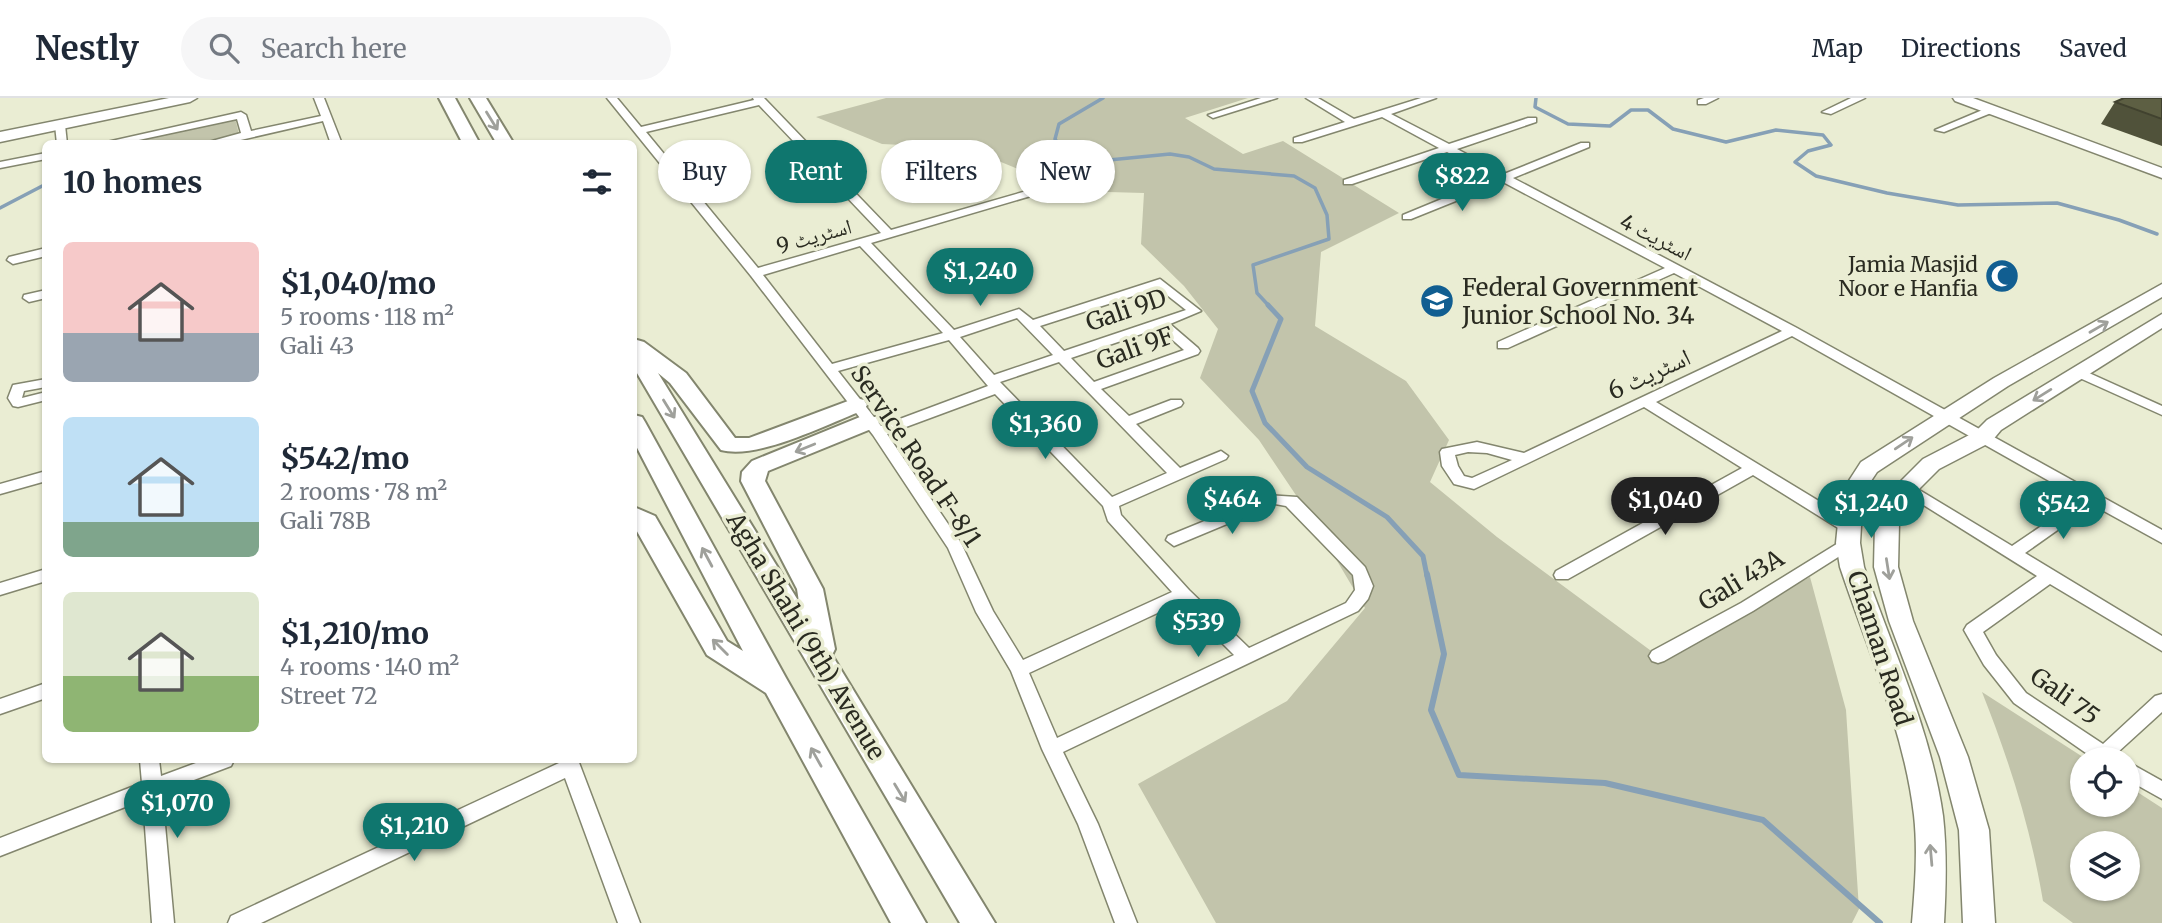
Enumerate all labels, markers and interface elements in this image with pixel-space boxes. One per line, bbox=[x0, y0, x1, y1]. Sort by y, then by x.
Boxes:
search box bbox=[181, 17, 671, 80]
text: Nestly bbox=[35, 28, 139, 69]
icon: search bbox=[205, 29, 243, 67]
text: Search here bbox=[261, 32, 407, 65]
text: Map bbox=[1812, 33, 1863, 64]
text: Directions bbox=[1901, 33, 2021, 64]
text: Saved bbox=[2059, 33, 2127, 64]
one-way arrow bbox=[485, 110, 499, 130]
chip: Buy bbox=[658, 140, 751, 203]
chip: Rent bbox=[765, 140, 867, 203]
chip: Filters bbox=[881, 140, 1002, 203]
chip: New bbox=[1016, 140, 1115, 203]
pin: $822 bbox=[1421, 153, 1503, 213]
text: $822 bbox=[1434, 161, 1490, 190]
text: 10 homes bbox=[63, 163, 203, 201]
icon: filters bbox=[578, 163, 616, 201]
street label: اسٹریٹ 4 bbox=[1616, 207, 1696, 267]
street label: اسٹریٹ 9 bbox=[773, 212, 855, 260]
pin: $1,240 bbox=[923, 248, 1037, 308]
place label: Jamia Masjid Noor e Hanfia bbox=[1839, 251, 1978, 302]
text: $1,240 bbox=[942, 256, 1018, 285]
mosque icon: Jamia Masjid Noor e Hanfia bbox=[1983, 257, 2021, 295]
text: $1,040/mo bbox=[280, 264, 436, 302]
icon: home bbox=[119, 270, 203, 354]
place label: Federal Government Junior School No. 34 bbox=[1461, 272, 1699, 331]
street label: Gali 9D bbox=[1082, 282, 1170, 338]
school or university icon: Federal Government Junior School No. 34 bbox=[1418, 282, 1456, 320]
text: 5 rooms · 118 m² bbox=[280, 302, 454, 331]
one-way arrow bbox=[2089, 319, 2109, 333]
street label: Gali 9F bbox=[1092, 320, 1178, 376]
text: Gali 43 bbox=[280, 331, 355, 360]
street label: اسٹریٹ 6 bbox=[1603, 341, 1695, 407]
street label: Service Road F-8/1 bbox=[844, 359, 988, 553]
one-way arrow bbox=[2033, 387, 2052, 402]
one-way arrow bbox=[663, 398, 677, 418]
pin: $1,360 bbox=[988, 402, 1102, 461]
text: $1,360 bbox=[1008, 409, 1082, 438]
one-way arrow bbox=[1894, 436, 1913, 450]
text: $542/mo bbox=[280, 439, 409, 477]
one-way arrow bbox=[794, 442, 816, 455]
icon: home bbox=[119, 445, 203, 529]
pin: $464 bbox=[1191, 476, 1273, 536]
text: 2 rooms · 78 m² bbox=[280, 477, 447, 506]
pin: $1,040 bbox=[1608, 478, 1722, 537]
pin: $1,240 bbox=[1814, 480, 1928, 540]
pin: $542 bbox=[2022, 482, 2104, 541]
text: $464 bbox=[1203, 484, 1261, 513]
text: $1,040 bbox=[1627, 485, 1703, 514]
text: $1,240 bbox=[1833, 488, 1909, 517]
text: $542 bbox=[2036, 489, 2090, 518]
text: Gali 78B bbox=[280, 506, 370, 535]
street label: Agha Shahi (9th) Avenue bbox=[719, 506, 892, 765]
street label: Gali 43A bbox=[1693, 542, 1790, 618]
one-way arrow bbox=[700, 547, 713, 568]
one-way arrow bbox=[1882, 557, 1895, 580]
street label: Chaman Road bbox=[1840, 567, 1920, 729]
pin: $539 bbox=[1157, 600, 1239, 659]
text: $539 bbox=[1171, 607, 1225, 636]
text: $1,210/mo bbox=[280, 614, 429, 652]
icon: home bbox=[119, 620, 203, 704]
one-way arrow bbox=[712, 639, 730, 656]
text: 4 rooms · 140 m² bbox=[280, 652, 459, 681]
street label: Gali 75 bbox=[2024, 660, 2106, 732]
text: Street 72 bbox=[280, 681, 378, 710]
one-way arrow bbox=[809, 747, 823, 767]
map controls bbox=[2070, 747, 2140, 901]
button: locate bbox=[2070, 747, 2140, 817]
pin: $1,070 bbox=[120, 780, 234, 840]
one-way arrow bbox=[893, 782, 907, 802]
text: $1,070 bbox=[140, 788, 214, 817]
pin: $1,210 bbox=[357, 804, 471, 863]
text: $1,210 bbox=[379, 811, 449, 840]
button: layers bbox=[2070, 831, 2140, 901]
one-way arrow bbox=[1924, 844, 1937, 867]

